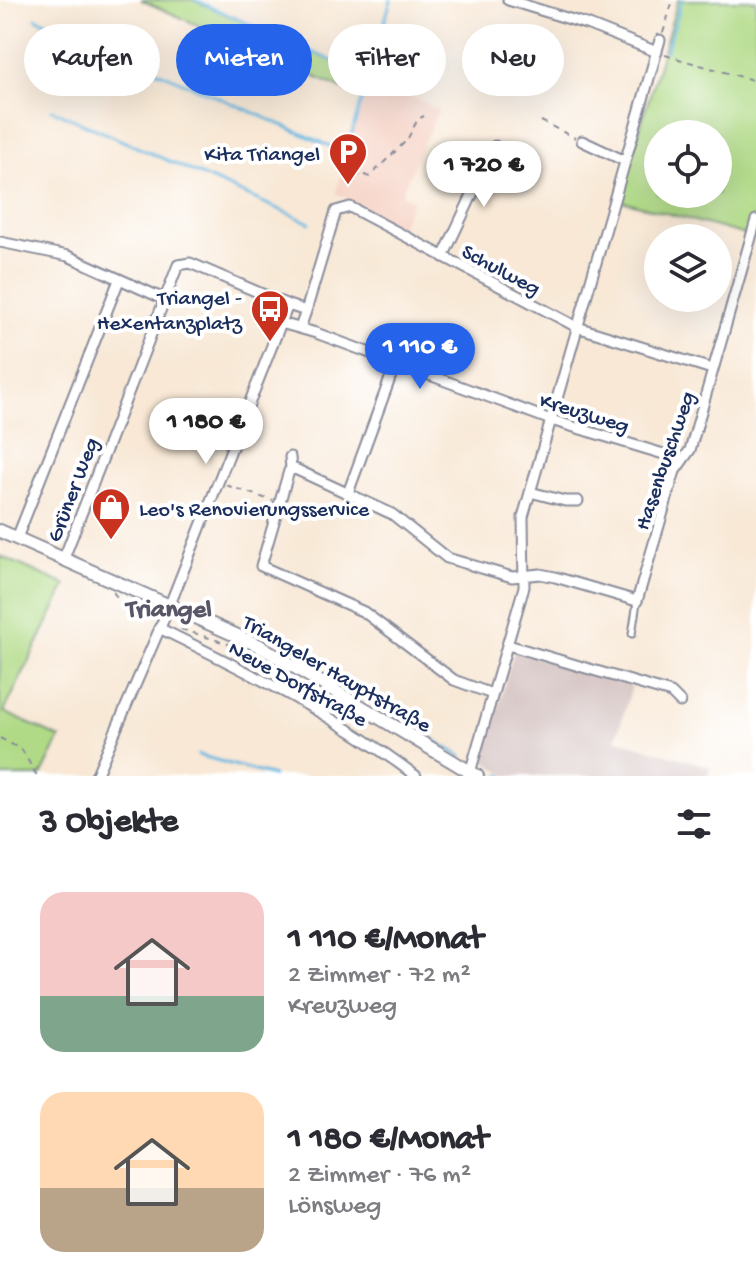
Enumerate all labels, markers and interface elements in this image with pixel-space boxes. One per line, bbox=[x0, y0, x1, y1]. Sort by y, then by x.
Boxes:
chip: Kaufen bbox=[24, 24, 160, 96]
chip: Mieten bbox=[176, 24, 312, 96]
chip: Filter bbox=[328, 24, 446, 96]
chip: Neu bbox=[462, 24, 564, 96]
map controls bbox=[644, 120, 732, 312]
button: locate bbox=[644, 120, 732, 208]
parking icon: Kita Triangel bbox=[327, 131, 369, 186]
pin: 1 720 € bbox=[410, 141, 558, 209]
place label: Kita Triangel bbox=[204, 143, 320, 169]
text: 1 720 € bbox=[444, 151, 524, 182]
button: layers bbox=[644, 224, 732, 312]
street label: Schulweg bbox=[456, 240, 544, 303]
place label: Triangel - Hexentanzplatz bbox=[97, 287, 243, 338]
bus stop icon: Triangel - Hexentanzplatz bbox=[249, 288, 291, 343]
pin: 1 110 € bbox=[346, 323, 494, 391]
text: 1 110 € bbox=[383, 333, 457, 364]
street label: Kreuzweg bbox=[536, 389, 632, 441]
street label: Hasenbuschweg bbox=[631, 389, 703, 534]
pin: 1 180 € bbox=[132, 398, 280, 466]
text: 1 180 € bbox=[167, 408, 245, 439]
street label: Grüner Weg bbox=[43, 435, 106, 546]
shop icon: Leo's Renovierungsservice bbox=[90, 486, 132, 541]
place label: Leo's Renovierungsservice bbox=[139, 498, 370, 524]
district label: Triangel bbox=[124, 596, 212, 627]
street label: Triangeler Hauptstraße bbox=[235, 610, 435, 740]
street label: Neue Dorfstraße bbox=[223, 637, 372, 735]
icon: filters bbox=[672, 802, 716, 846]
text: 3 Objekte bbox=[40, 804, 178, 844]
text: 1 110 €/Monat bbox=[288, 921, 483, 961]
icon: home bbox=[104, 924, 200, 1020]
text: 2 Zimmer · 72 m² bbox=[288, 961, 471, 992]
text: Kreuzweg bbox=[288, 992, 397, 1023]
text: 1 180 €/Monat bbox=[288, 1121, 488, 1161]
icon: home bbox=[104, 1124, 200, 1220]
text: 2 Zimmer · 76 m² bbox=[288, 1161, 471, 1192]
text: Lönsweg bbox=[288, 1192, 381, 1223]

